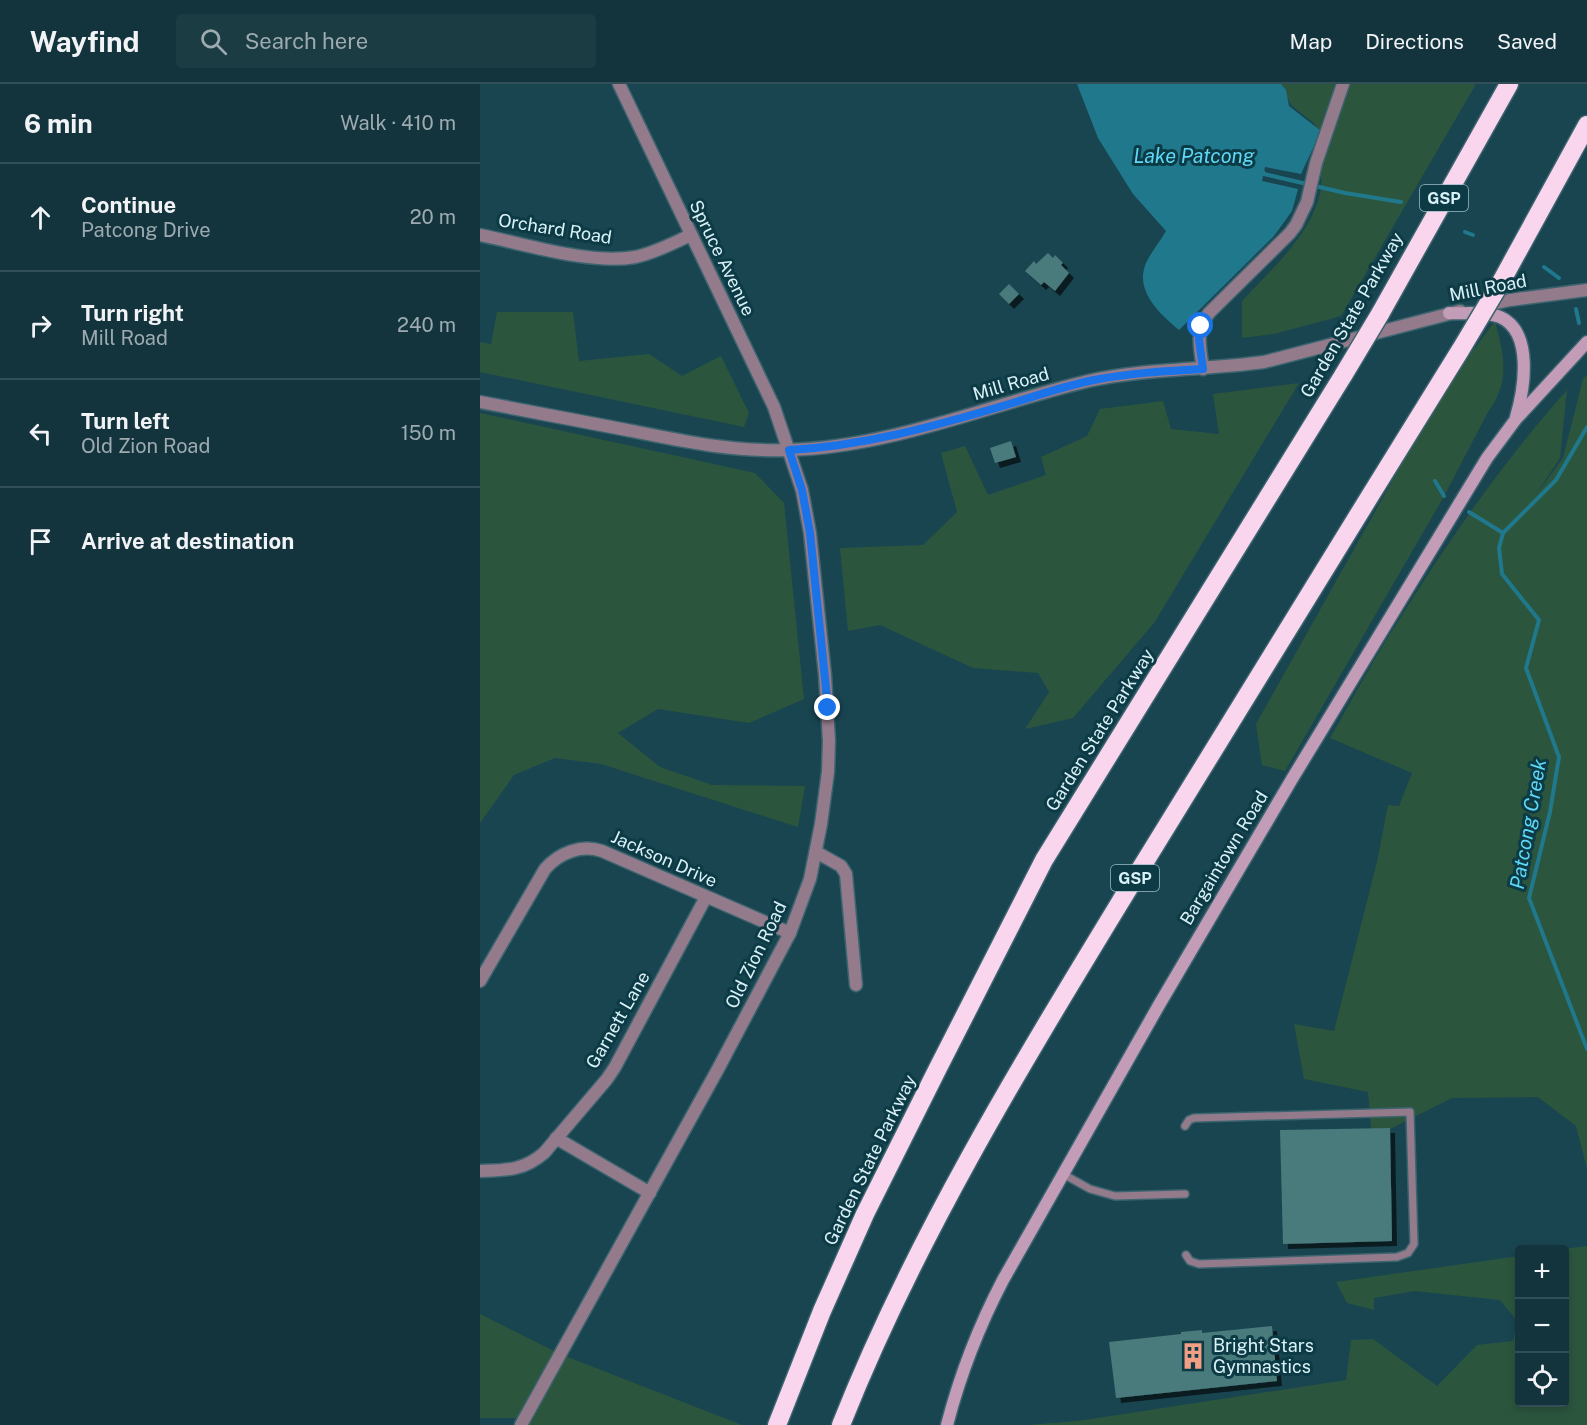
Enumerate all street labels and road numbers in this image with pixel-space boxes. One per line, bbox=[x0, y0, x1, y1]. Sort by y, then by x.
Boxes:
road number: GSP bbox=[1420, 185, 1468, 211]
street label: Spruce Avenue bbox=[685, 196, 760, 319]
street label: Orchard Road bbox=[497, 209, 613, 248]
street label: Garden State Parkway bbox=[1296, 228, 1408, 401]
street label: Mill Road bbox=[1448, 270, 1528, 305]
street label: Mill Road bbox=[970, 363, 1051, 404]
street label: Garden State Parkway bbox=[1041, 645, 1158, 815]
street label: Bargaintown Road bbox=[1175, 787, 1272, 929]
street label: Jackson Drive bbox=[608, 826, 720, 891]
road number: GSP bbox=[1111, 865, 1159, 891]
street label: Old Zion Road bbox=[721, 898, 791, 1012]
street label: Garnett Lane bbox=[581, 968, 654, 1072]
street label: Garden State Parkway bbox=[819, 1071, 920, 1248]

